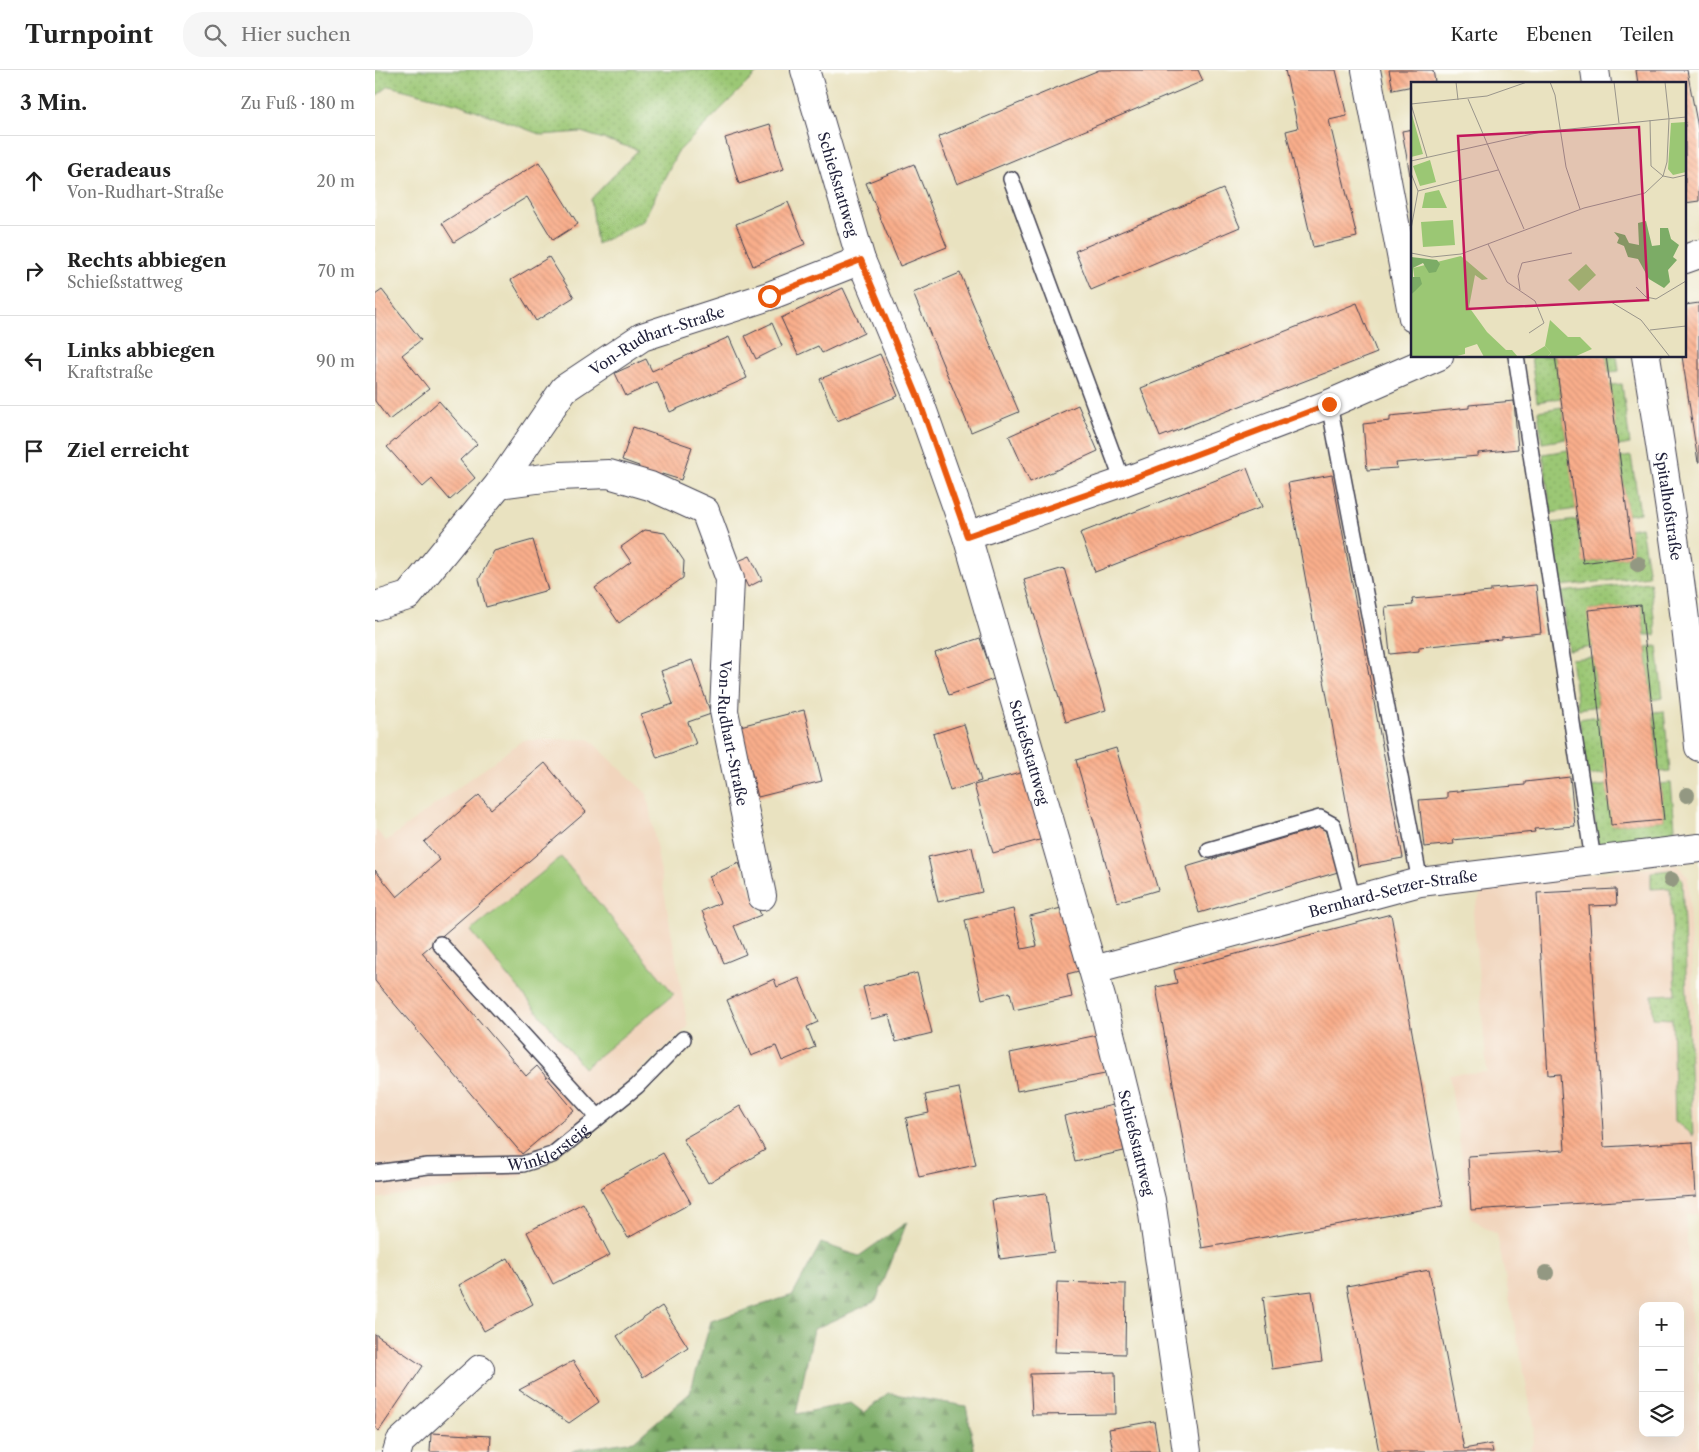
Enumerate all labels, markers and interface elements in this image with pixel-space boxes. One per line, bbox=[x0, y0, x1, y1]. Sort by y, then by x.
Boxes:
search box bbox=[183, 12, 533, 57]
text: Turnpoint bbox=[25, 20, 153, 49]
icon: search bbox=[201, 21, 229, 49]
text: Hier suchen bbox=[241, 23, 351, 46]
text: Karte bbox=[1450, 24, 1498, 46]
text: Ebenen bbox=[1526, 24, 1592, 46]
text: Teilen bbox=[1620, 24, 1674, 46]
inset map bbox=[1411, 82, 1687, 358]
text: 3 Min. bbox=[20, 90, 87, 115]
text: Zu Fuß · 180 m bbox=[241, 93, 355, 113]
street label: Schießstattweg bbox=[814, 129, 863, 239]
text: Geradeaus bbox=[67, 159, 171, 182]
icon: ahead bbox=[20, 167, 48, 195]
text: 20 m bbox=[316, 171, 355, 191]
text: Von-Rudhart-Straße bbox=[67, 182, 224, 202]
text: Rechts abbiegen bbox=[67, 249, 227, 272]
icon: right bbox=[20, 257, 48, 285]
text: 70 m bbox=[318, 261, 355, 281]
text: Schießstattweg bbox=[67, 272, 182, 292]
route start bbox=[758, 285, 781, 308]
street label: Von-Rudhart-Straße bbox=[585, 302, 727, 379]
text: Links abbiegen bbox=[67, 339, 215, 362]
icon: left bbox=[20, 347, 48, 375]
text: 90 m bbox=[316, 351, 355, 371]
text: Kraftstraße bbox=[67, 362, 153, 382]
route end bbox=[1318, 393, 1341, 416]
icon: arrive bbox=[20, 437, 48, 465]
text: Ziel erreicht bbox=[67, 439, 189, 462]
street label: Spitalhofstraße bbox=[1652, 451, 1687, 562]
street label: Von-Rudhart-Straße bbox=[714, 659, 753, 807]
street label: Schießstattweg bbox=[1006, 698, 1054, 807]
street label: Bernhard-Setzer-Straße bbox=[1306, 866, 1478, 921]
street label: Schießstattweg bbox=[1115, 1088, 1159, 1198]
street label: Winklersteig bbox=[506, 1119, 593, 1174]
map controls bbox=[1639, 1302, 1684, 1437]
button: + bbox=[1639, 1302, 1684, 1347]
button: − bbox=[1639, 1347, 1684, 1392]
button: layers bbox=[1639, 1392, 1684, 1437]

